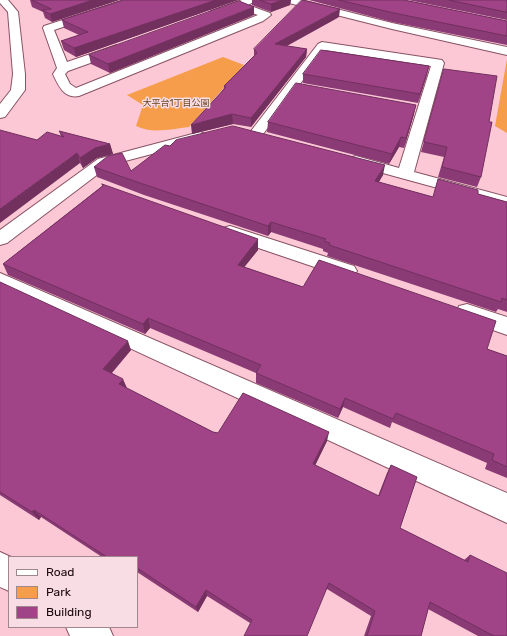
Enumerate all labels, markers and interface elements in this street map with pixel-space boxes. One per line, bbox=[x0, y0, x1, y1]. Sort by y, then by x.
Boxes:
park label: 大平台1丁目公園 bbox=[143, 98, 209, 108]
legend bbox=[8, 556, 138, 628]
text: Road bbox=[46, 565, 74, 579]
text: Park bbox=[46, 585, 71, 599]
text: Building bbox=[46, 605, 92, 619]

